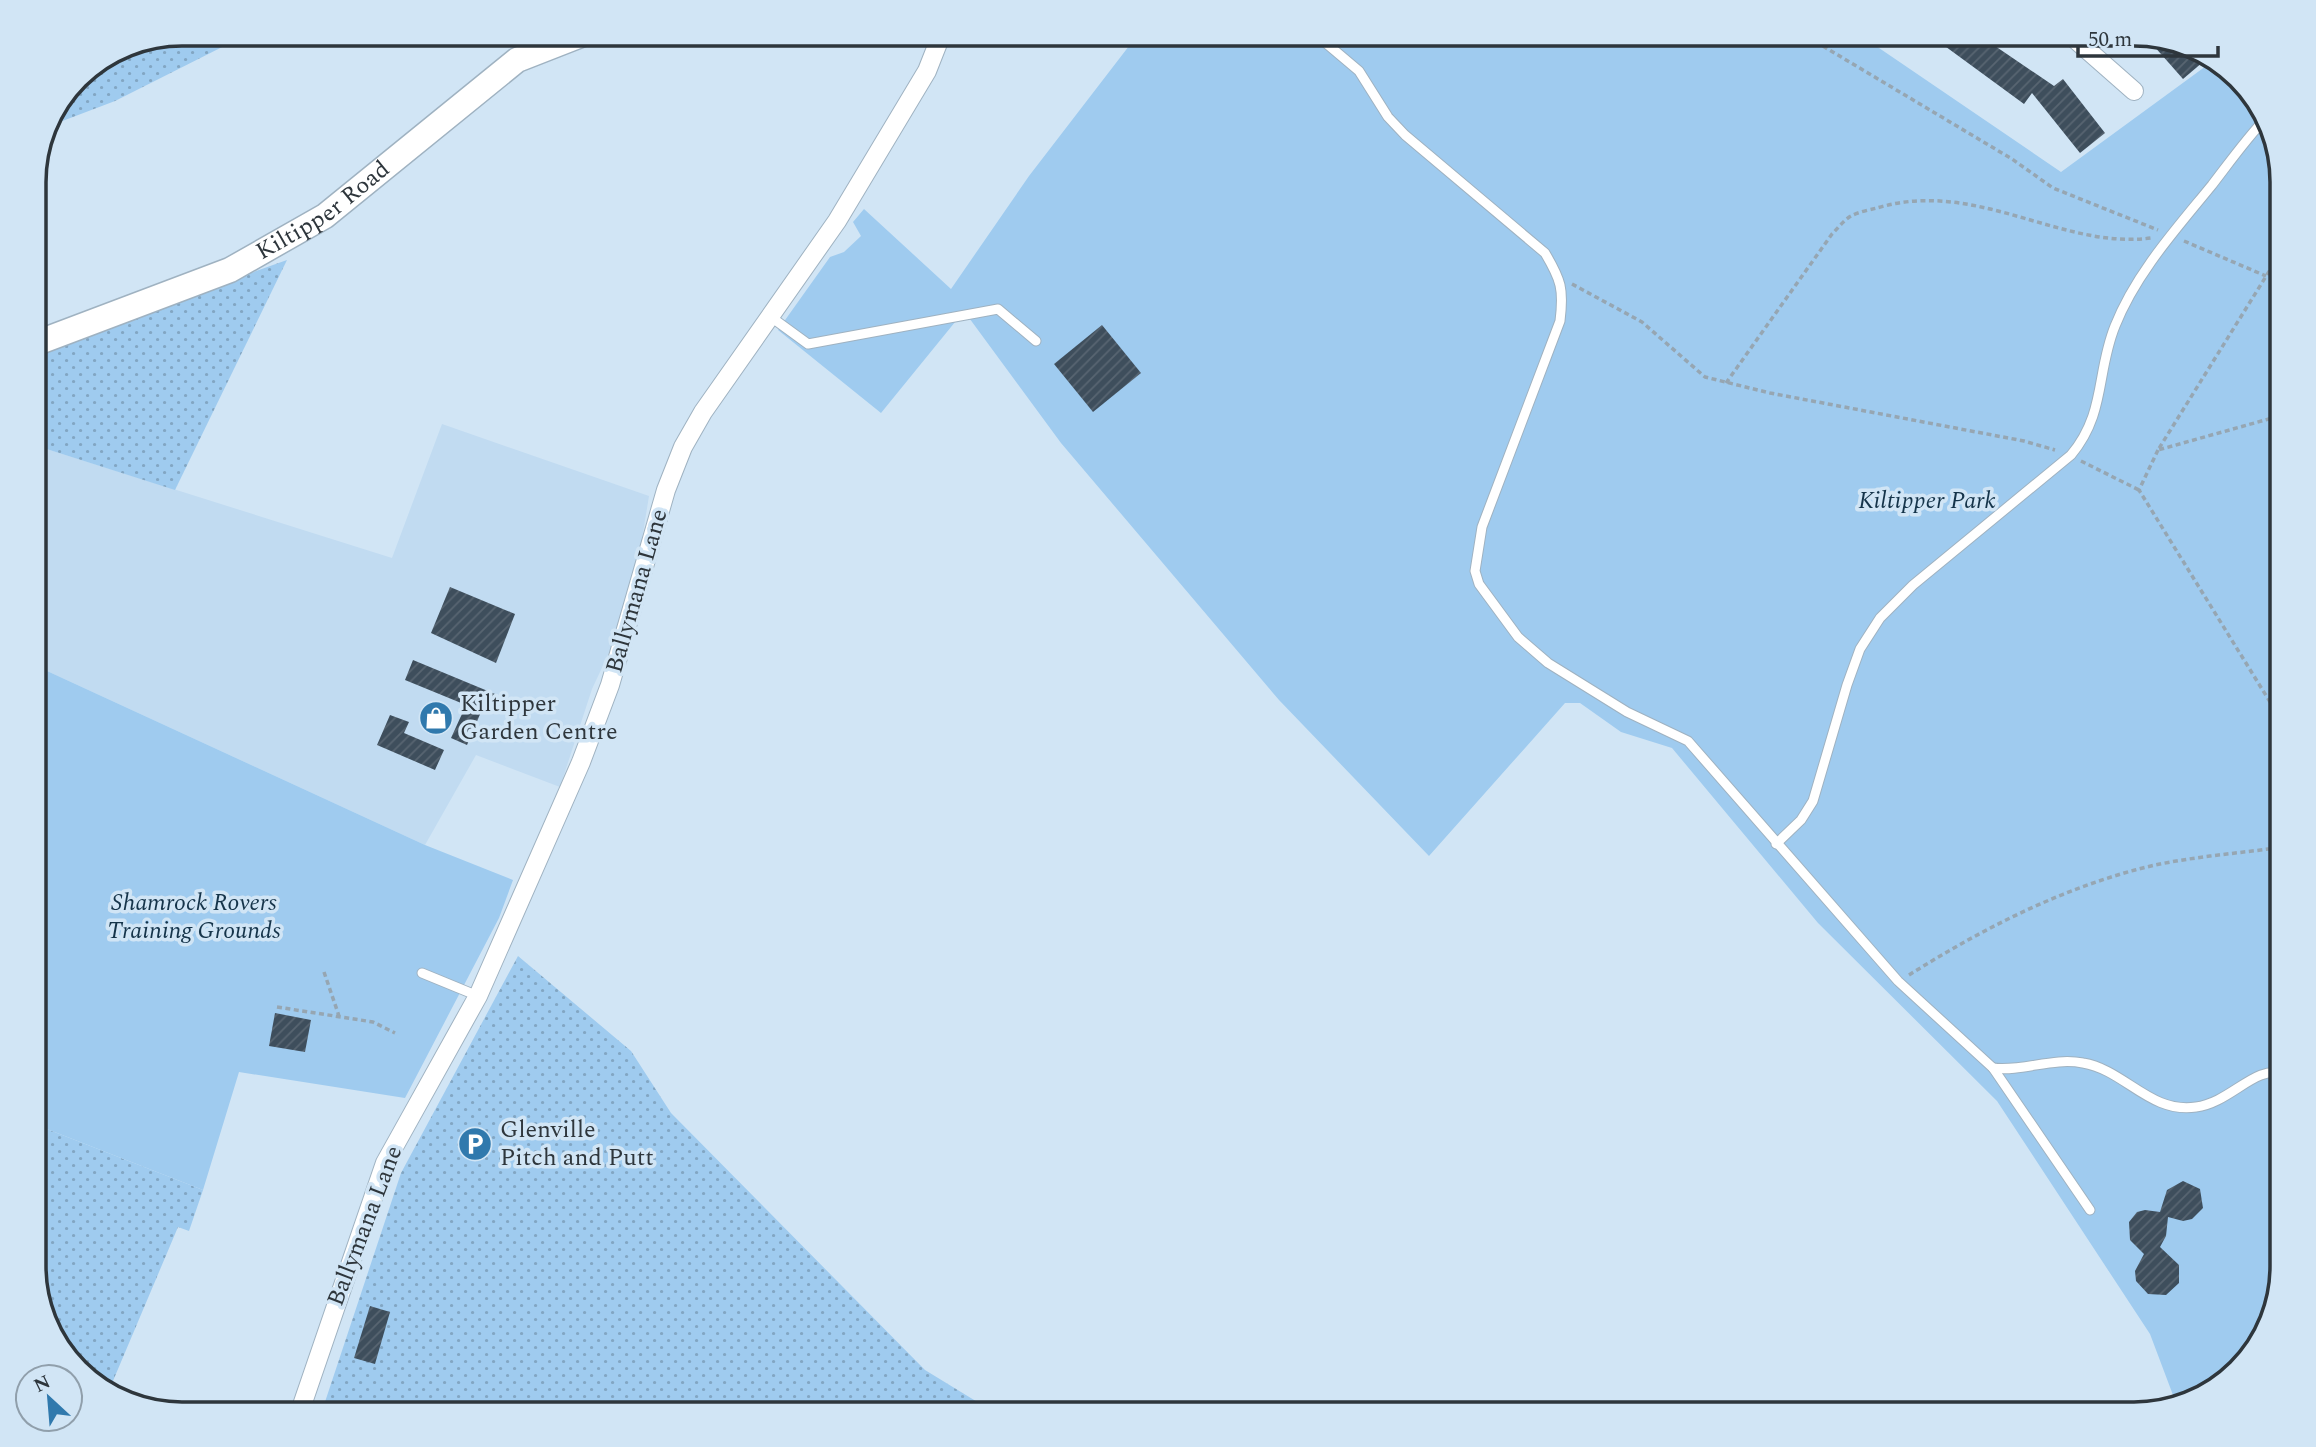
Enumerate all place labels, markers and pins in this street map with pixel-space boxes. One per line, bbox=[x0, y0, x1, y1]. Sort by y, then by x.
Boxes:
place label: Kiltipper Garden Centre bbox=[460, 686, 618, 750]
shop icon: Kiltipper Garden Centre bbox=[417, 699, 455, 737]
place label: Glenville Pitch and Putt bbox=[500, 1112, 654, 1176]
parking icon: Glenville Pitch and Putt bbox=[456, 1125, 494, 1163]

